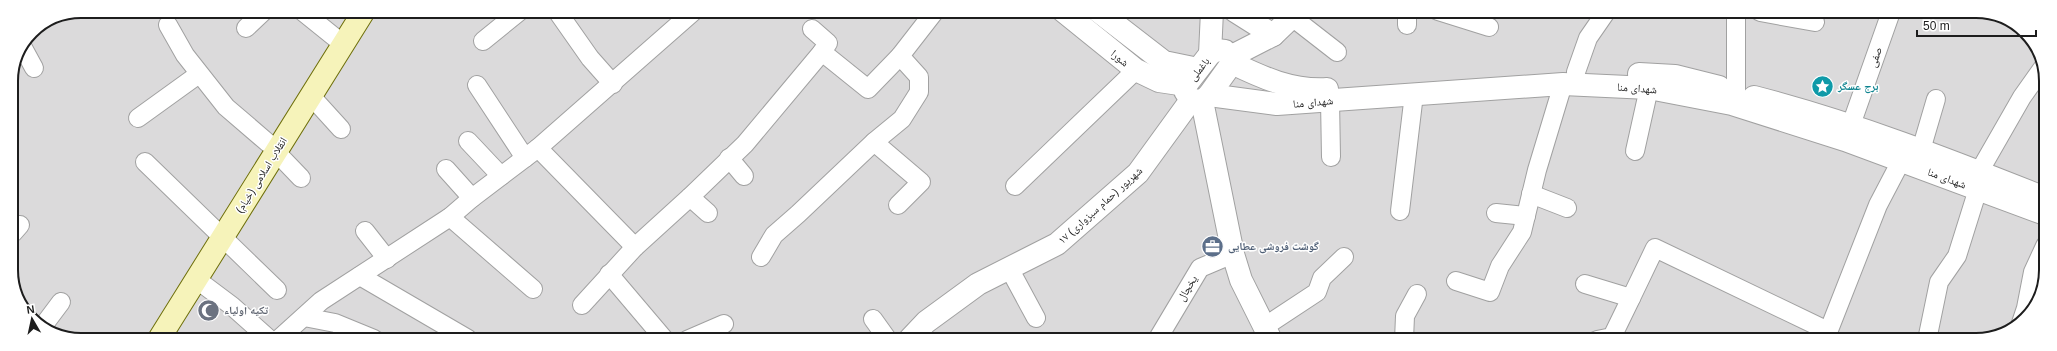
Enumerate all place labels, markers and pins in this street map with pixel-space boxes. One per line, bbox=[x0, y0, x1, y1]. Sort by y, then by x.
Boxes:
place icon: برج عسگر bbox=[1809, 73, 1835, 99]
place label: برج عسگر bbox=[1837, 80, 1878, 94]
office icon: گوشت فروشی عطایی bbox=[1199, 233, 1225, 259]
place label: گوشت فروشی عطایی bbox=[1228, 240, 1319, 254]
mosque icon: تکیه اولیاء bbox=[195, 297, 221, 323]
place label: تکیه اولیاء bbox=[224, 304, 268, 317]

